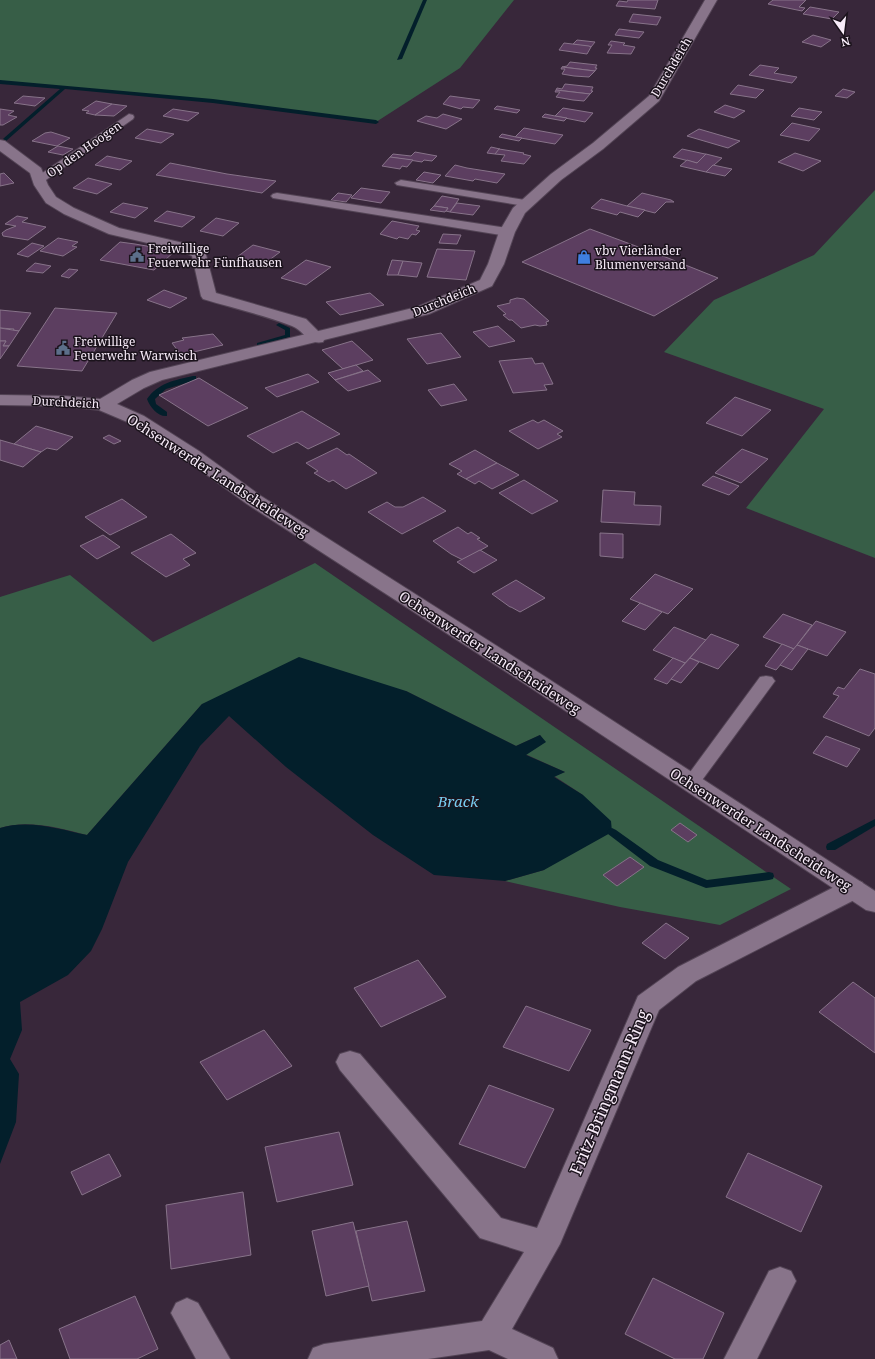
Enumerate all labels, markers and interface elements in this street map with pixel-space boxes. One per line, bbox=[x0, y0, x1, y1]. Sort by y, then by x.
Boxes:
north arrow bbox=[823, 12, 863, 52]
street label: Durchdeich bbox=[647, 34, 696, 100]
text: N bbox=[839, 34, 852, 51]
street label: Op den Hoogen bbox=[43, 117, 125, 181]
place label: Freiwillige Feuerwehr Fünfhausen bbox=[148, 240, 283, 271]
place label: vbv Vierländer Blumenversand bbox=[595, 242, 687, 273]
public building icon: Freiwillige Feuerwehr Fünfhausen bbox=[129, 247, 145, 263]
shop icon: vbv Vierländer Blumenversand bbox=[576, 249, 592, 265]
street label: Durchdeich bbox=[410, 279, 478, 320]
place label: Freiwillige Feuerwehr Warwisch bbox=[74, 333, 198, 364]
public building icon: Freiwillige Feuerwehr Warwisch bbox=[55, 340, 71, 356]
street label: Durchdeich bbox=[32, 392, 100, 412]
street label: Ochsenwerder Landscheideweg bbox=[124, 409, 313, 541]
street label: Ochsenwerder Landscheideweg bbox=[396, 586, 585, 718]
street label: Ochsenwerder Landscheideweg bbox=[667, 763, 856, 895]
water label: Brack bbox=[436, 791, 479, 811]
street label: Fritz-Bringmann-Ring bbox=[564, 1006, 654, 1178]

